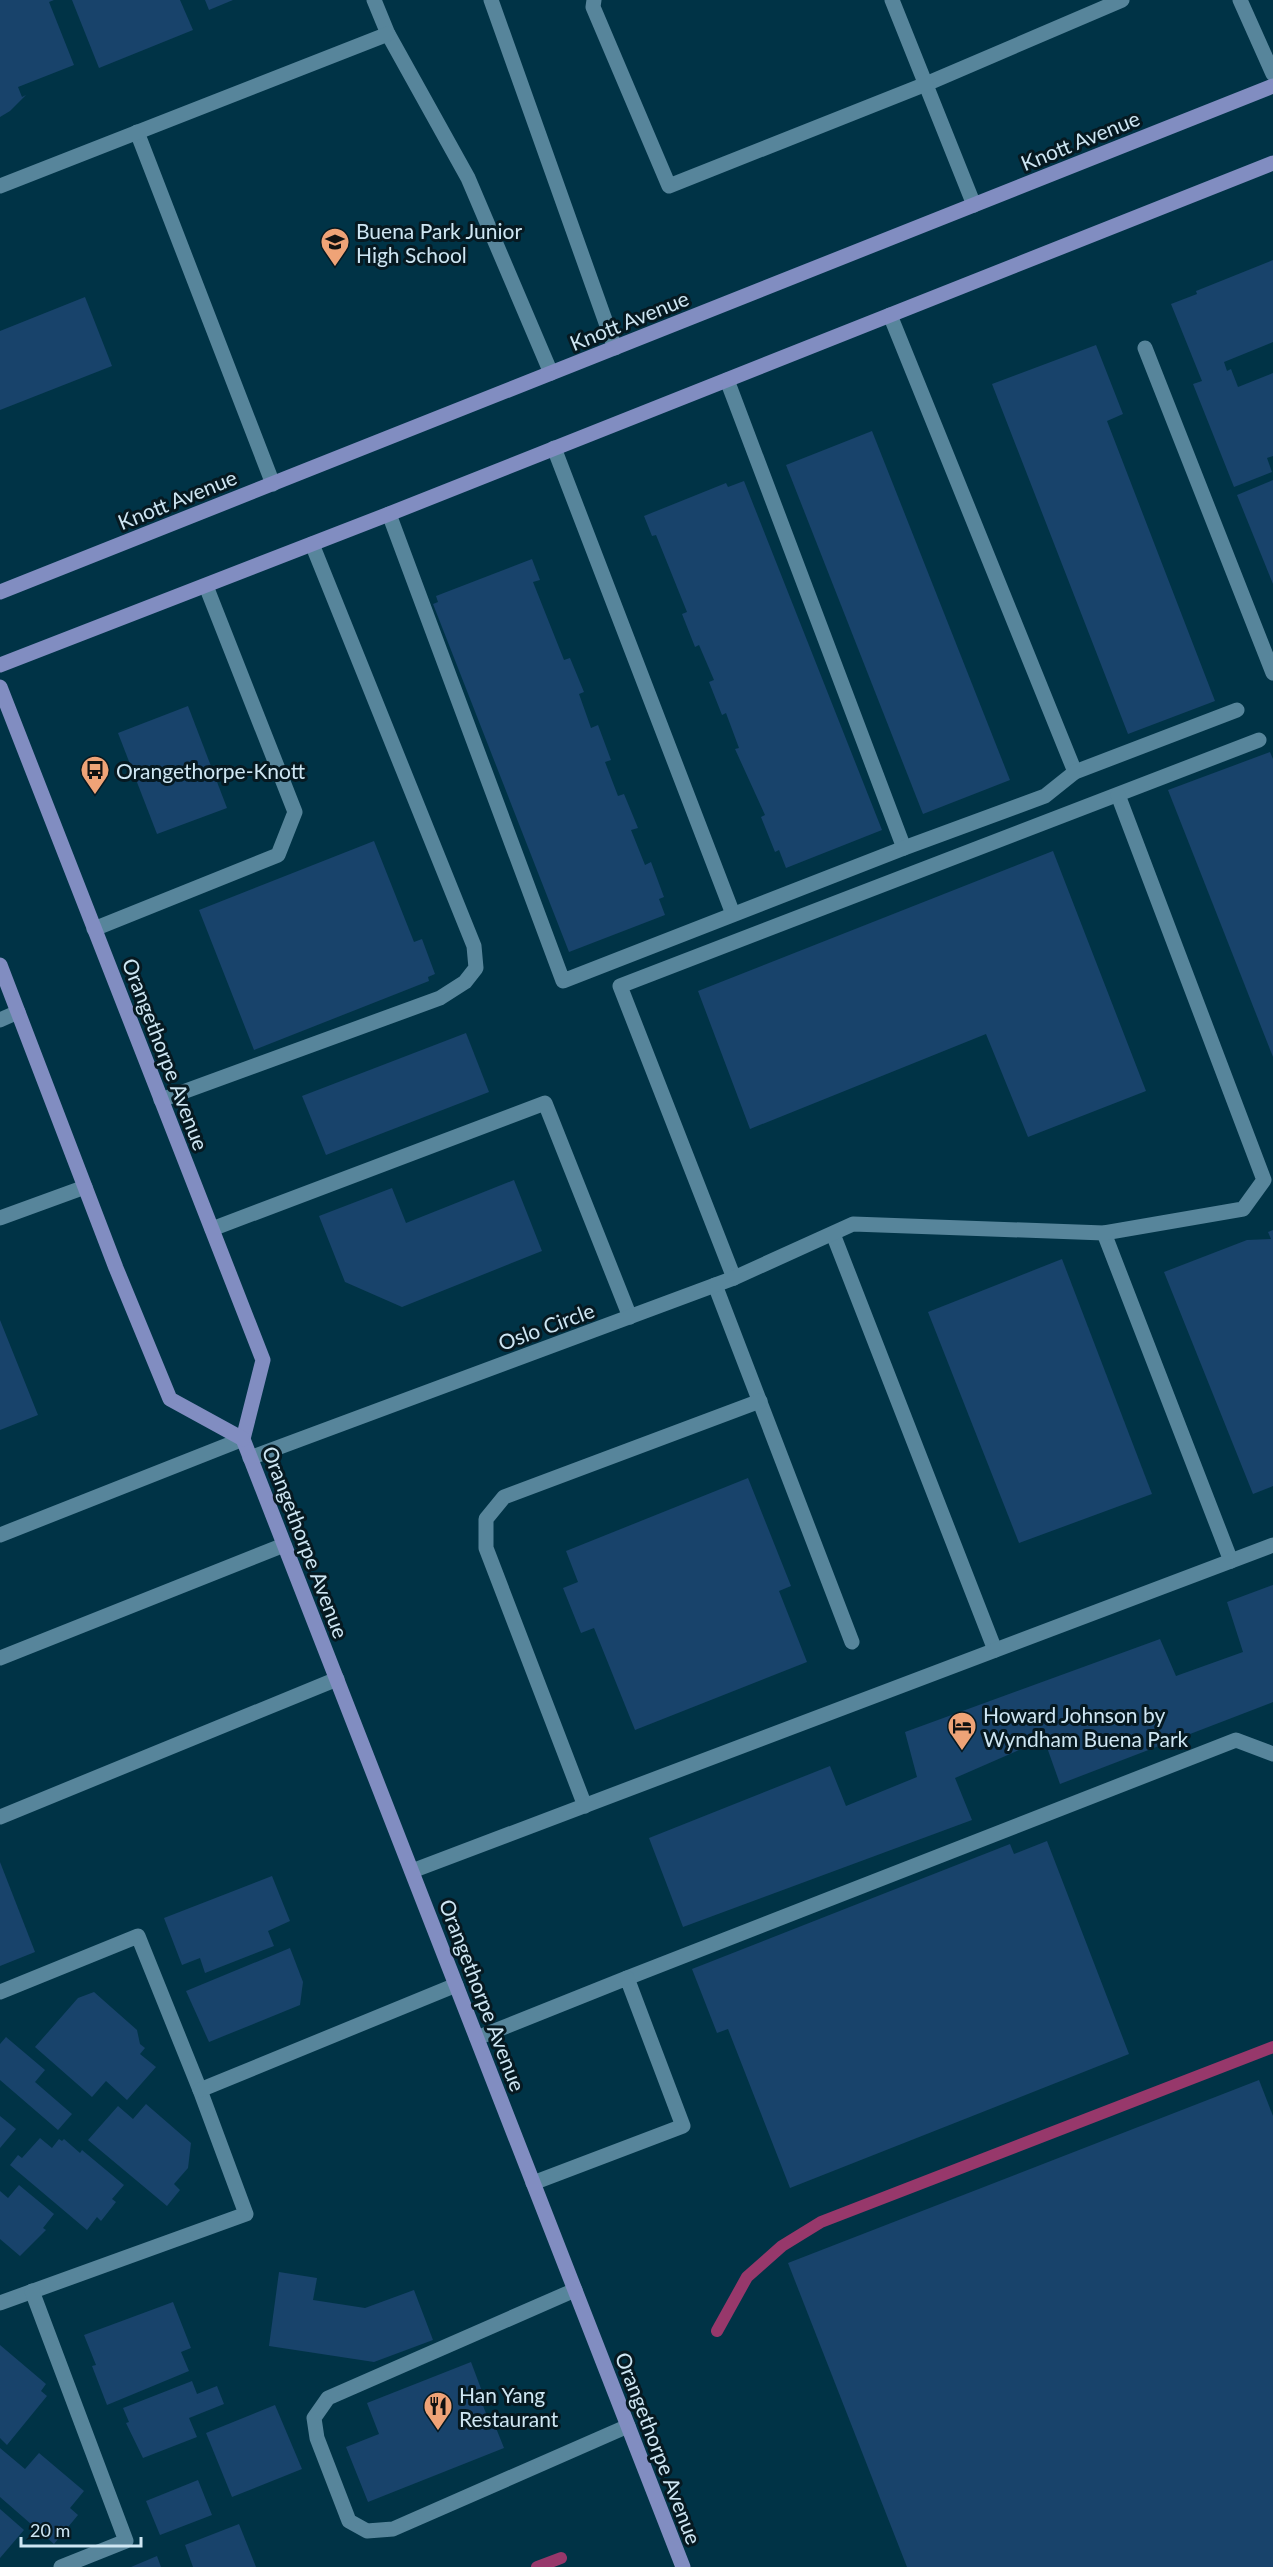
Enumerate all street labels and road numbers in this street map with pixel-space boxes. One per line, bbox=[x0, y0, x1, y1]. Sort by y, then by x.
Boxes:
street label: Knott Avenue bbox=[1017, 105, 1143, 175]
street label: Knott Avenue bbox=[566, 285, 692, 355]
street label: Knott Avenue bbox=[114, 464, 240, 534]
street label: Orangethorpe Avenue bbox=[118, 954, 214, 1154]
street label: Oslo Circle bbox=[495, 1297, 597, 1355]
street label: Orangethorpe Avenue bbox=[258, 1442, 354, 1642]
street label: Orangethorpe Avenue bbox=[435, 1895, 531, 2095]
street label: Orangethorpe Avenue bbox=[611, 2348, 707, 2548]

